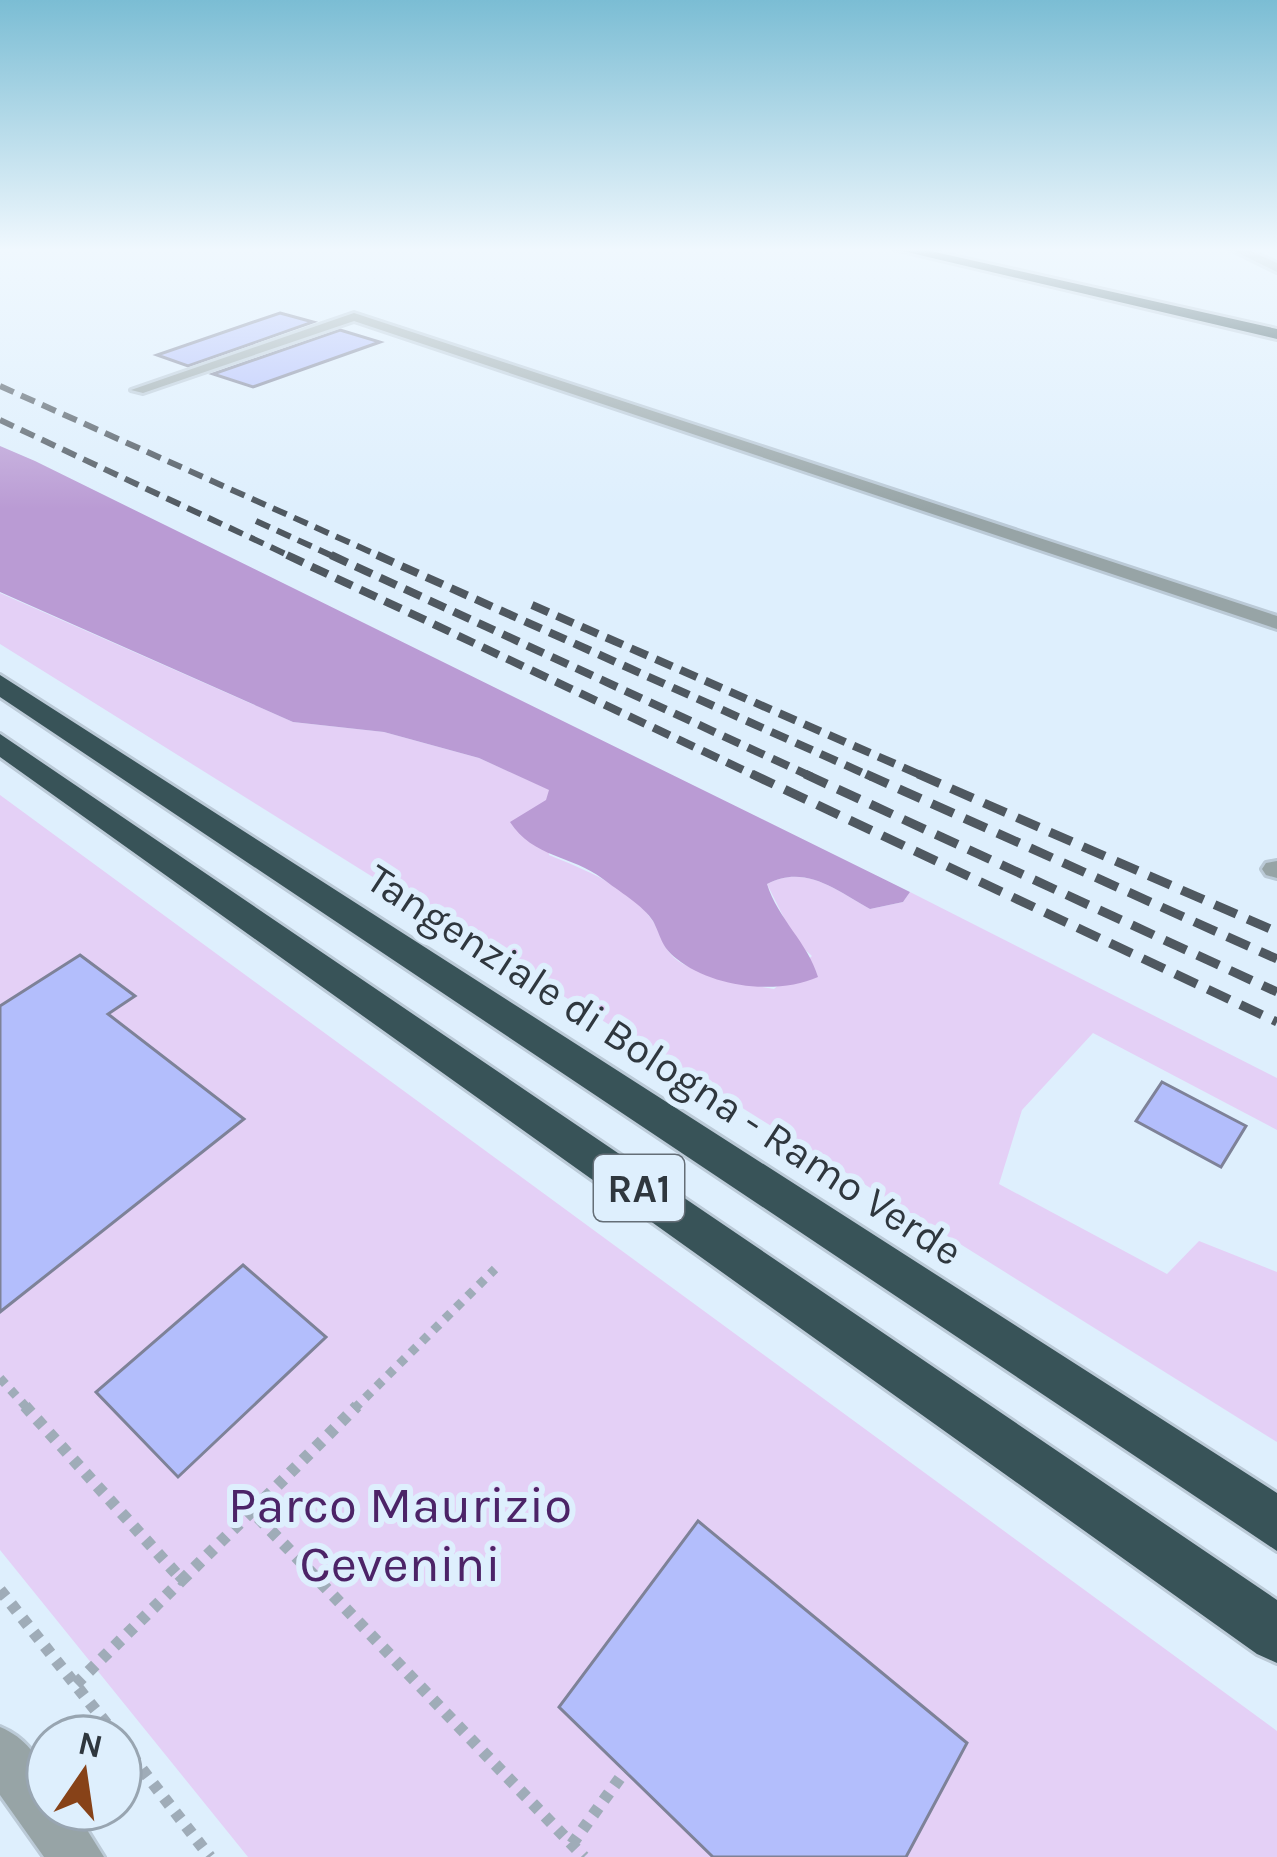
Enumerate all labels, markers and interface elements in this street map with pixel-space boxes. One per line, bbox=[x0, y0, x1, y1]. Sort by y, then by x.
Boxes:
street label: Tangenziale di Bologna - Ramo Verde bbox=[357, 853, 972, 1276]
road number: RA1 bbox=[594, 1155, 684, 1221]
park label: Parco Maurizio Cevenini bbox=[228, 1475, 572, 1594]
north arrow bbox=[24, 1713, 144, 1833]
text: N bbox=[75, 1724, 106, 1766]

